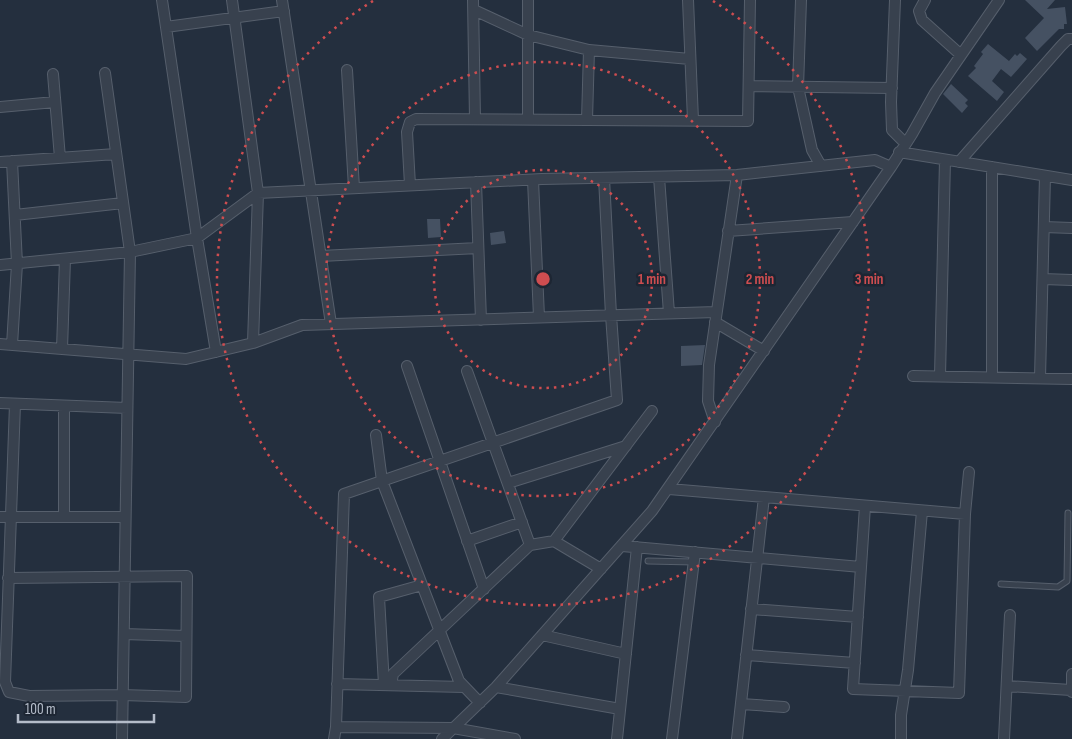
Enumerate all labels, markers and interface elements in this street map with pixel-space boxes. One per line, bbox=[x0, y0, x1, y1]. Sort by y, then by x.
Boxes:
centre of rings bbox=[534, 270, 552, 288]
text: 1 min bbox=[638, 270, 666, 289]
text: 2 min bbox=[746, 270, 774, 289]
text: 3 min bbox=[855, 270, 883, 289]
scale bar bbox=[18, 692, 154, 724]
text: 100 m bbox=[25, 700, 56, 719]

